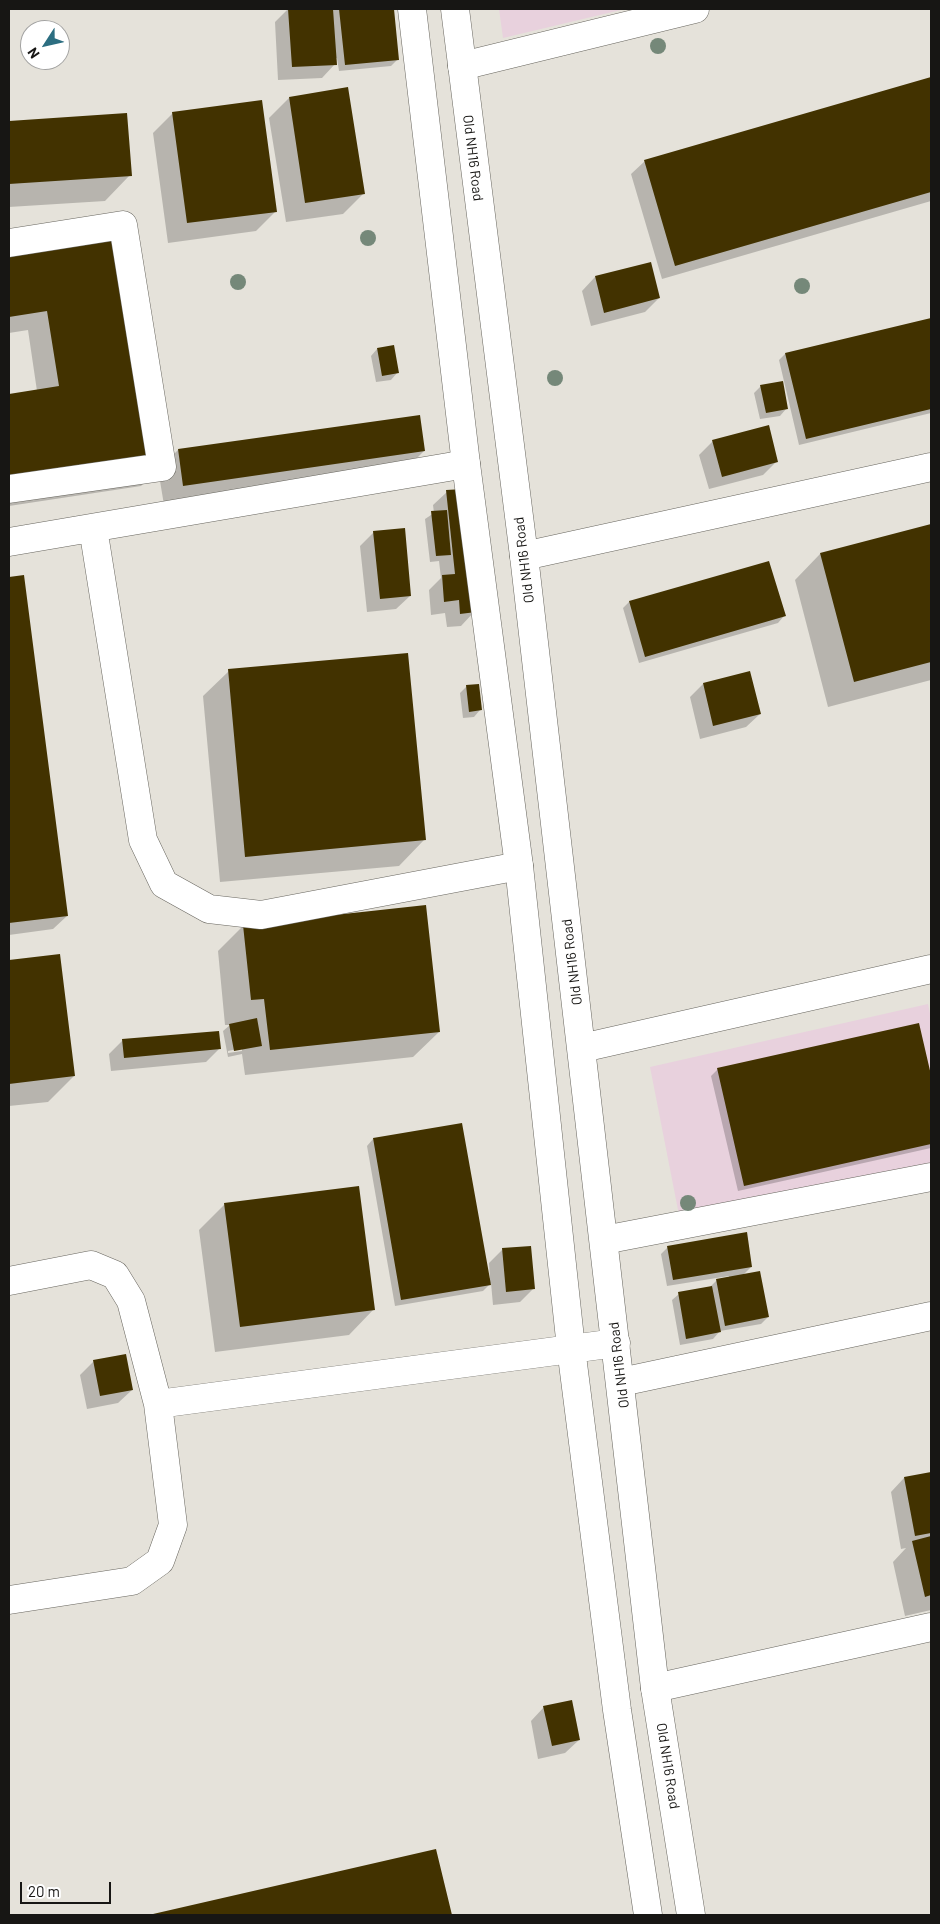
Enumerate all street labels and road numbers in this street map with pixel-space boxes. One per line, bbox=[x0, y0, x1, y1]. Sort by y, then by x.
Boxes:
street label: Old NH16 Road bbox=[459, 114, 487, 202]
street label: Old NH16 Road bbox=[510, 516, 538, 604]
street label: Old NH16 Road bbox=[558, 918, 586, 1006]
street label: Old NH16 Road bbox=[605, 1321, 633, 1409]
street label: Old NH16 Road bbox=[653, 1722, 683, 1810]

